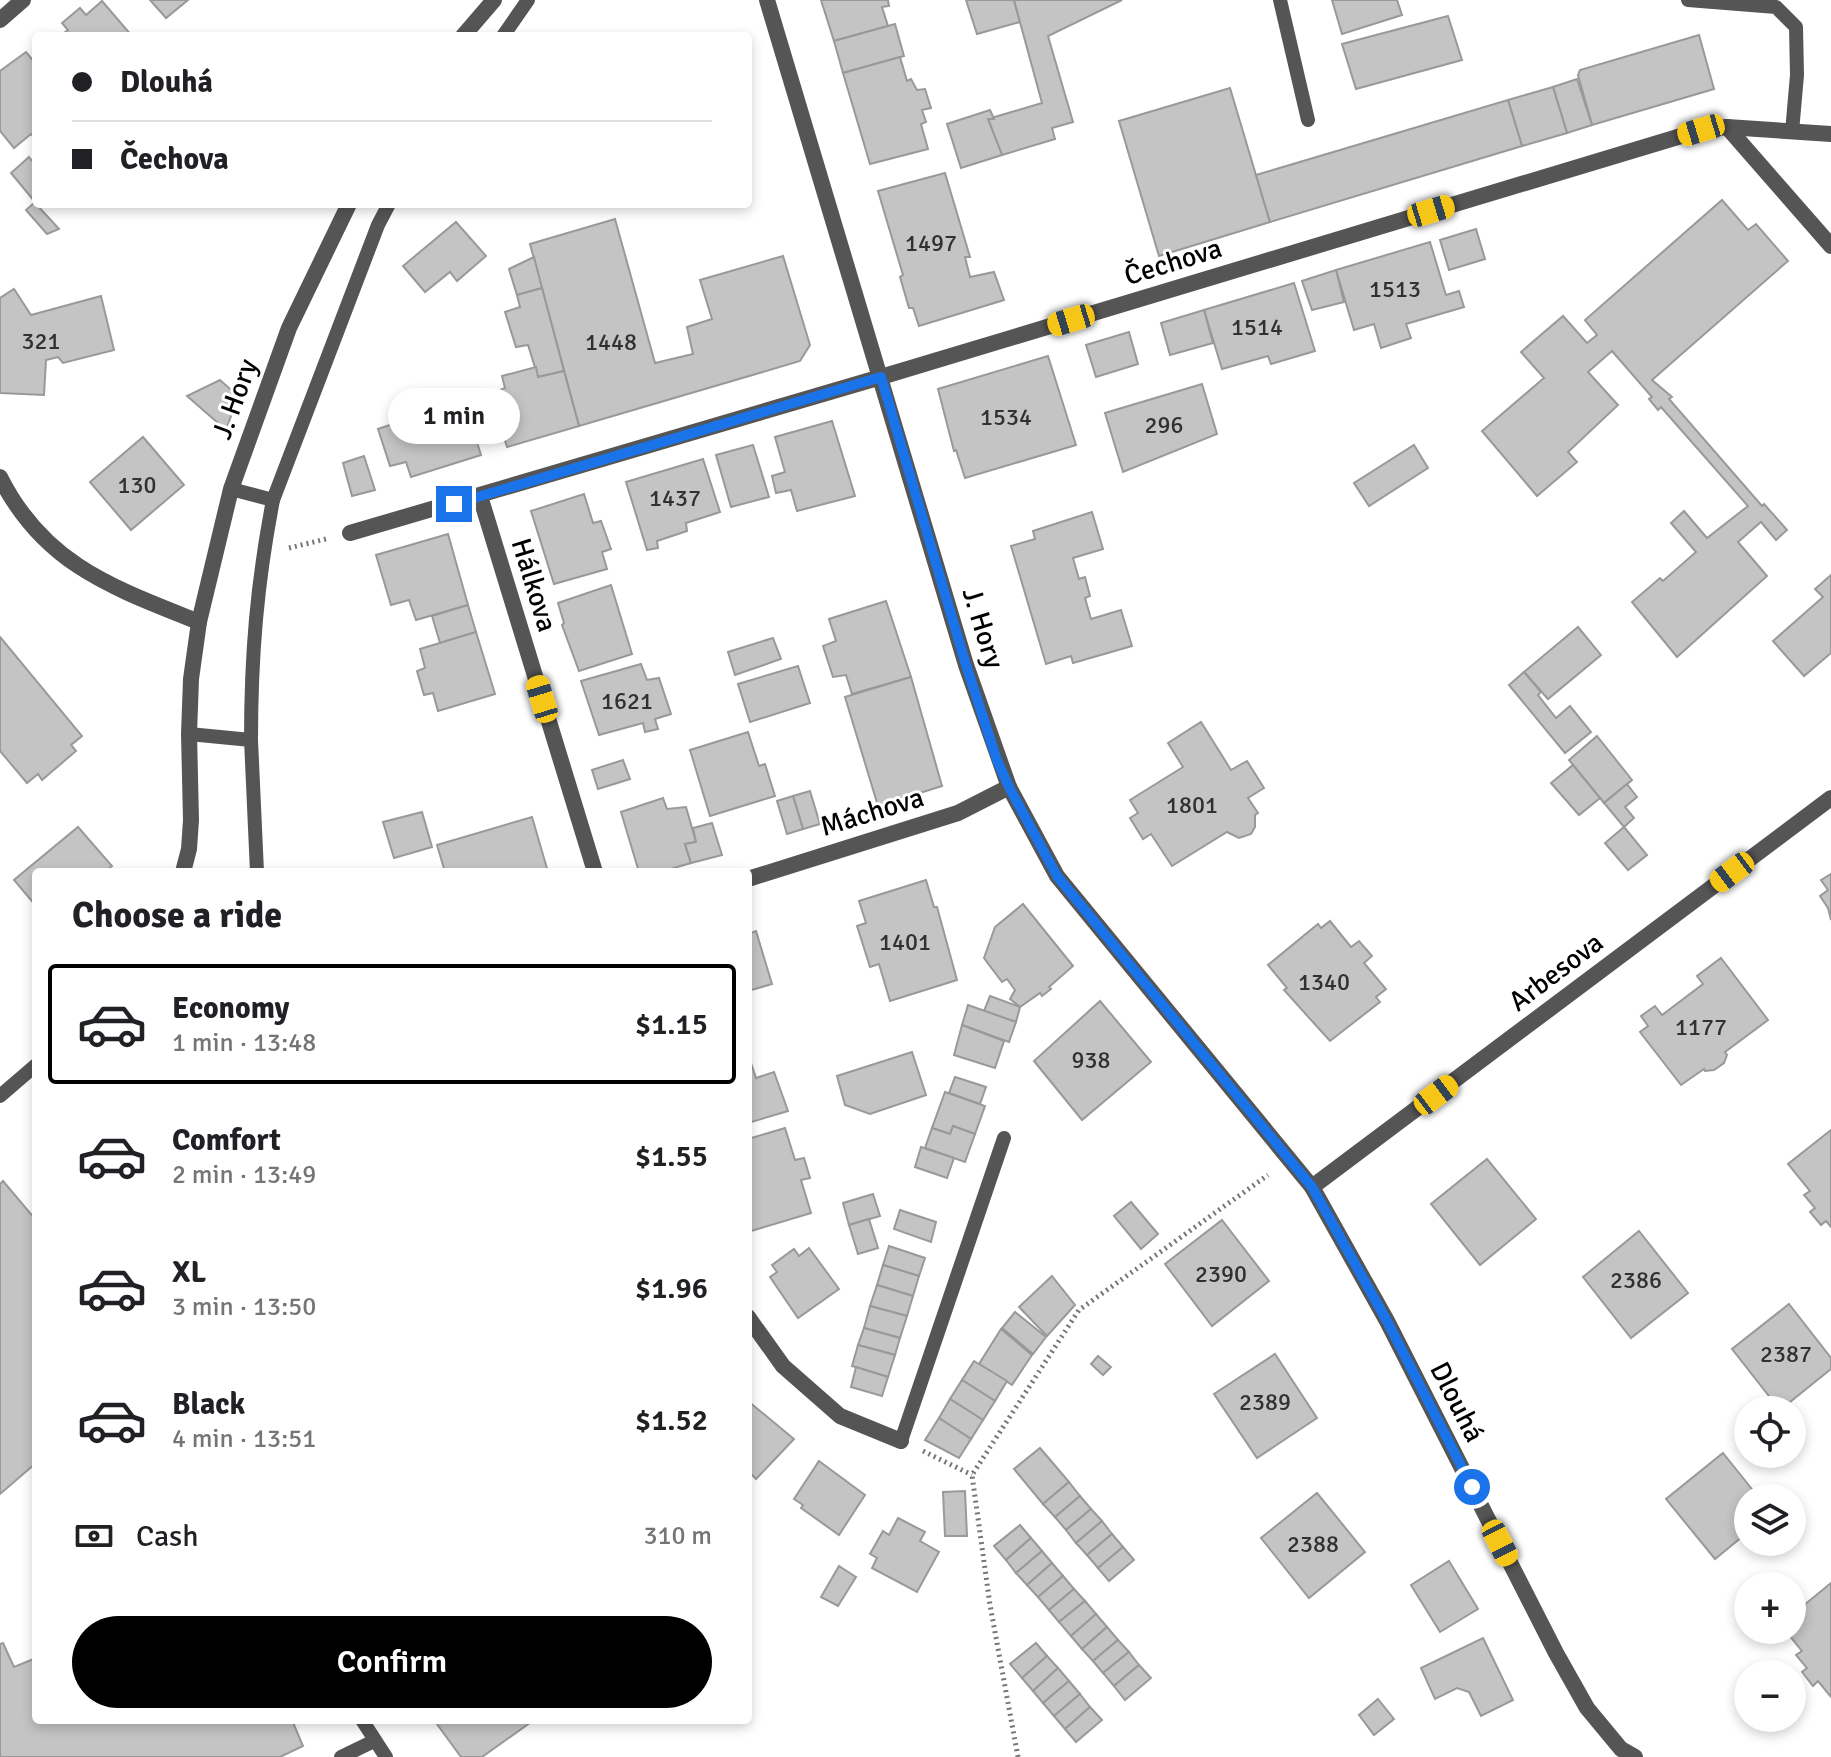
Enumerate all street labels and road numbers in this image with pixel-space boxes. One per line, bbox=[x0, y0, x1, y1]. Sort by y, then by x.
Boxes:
street label: Čechova bbox=[1120, 231, 1226, 293]
street label: J. Hory bbox=[205, 354, 265, 444]
street label: Hálkova bbox=[504, 534, 564, 636]
street label: J. Hory bbox=[955, 583, 1011, 673]
street label: Máchova bbox=[816, 780, 928, 844]
street label: Arbesova bbox=[1502, 925, 1610, 1019]
street label: Dlouhá bbox=[1422, 1356, 1492, 1448]

